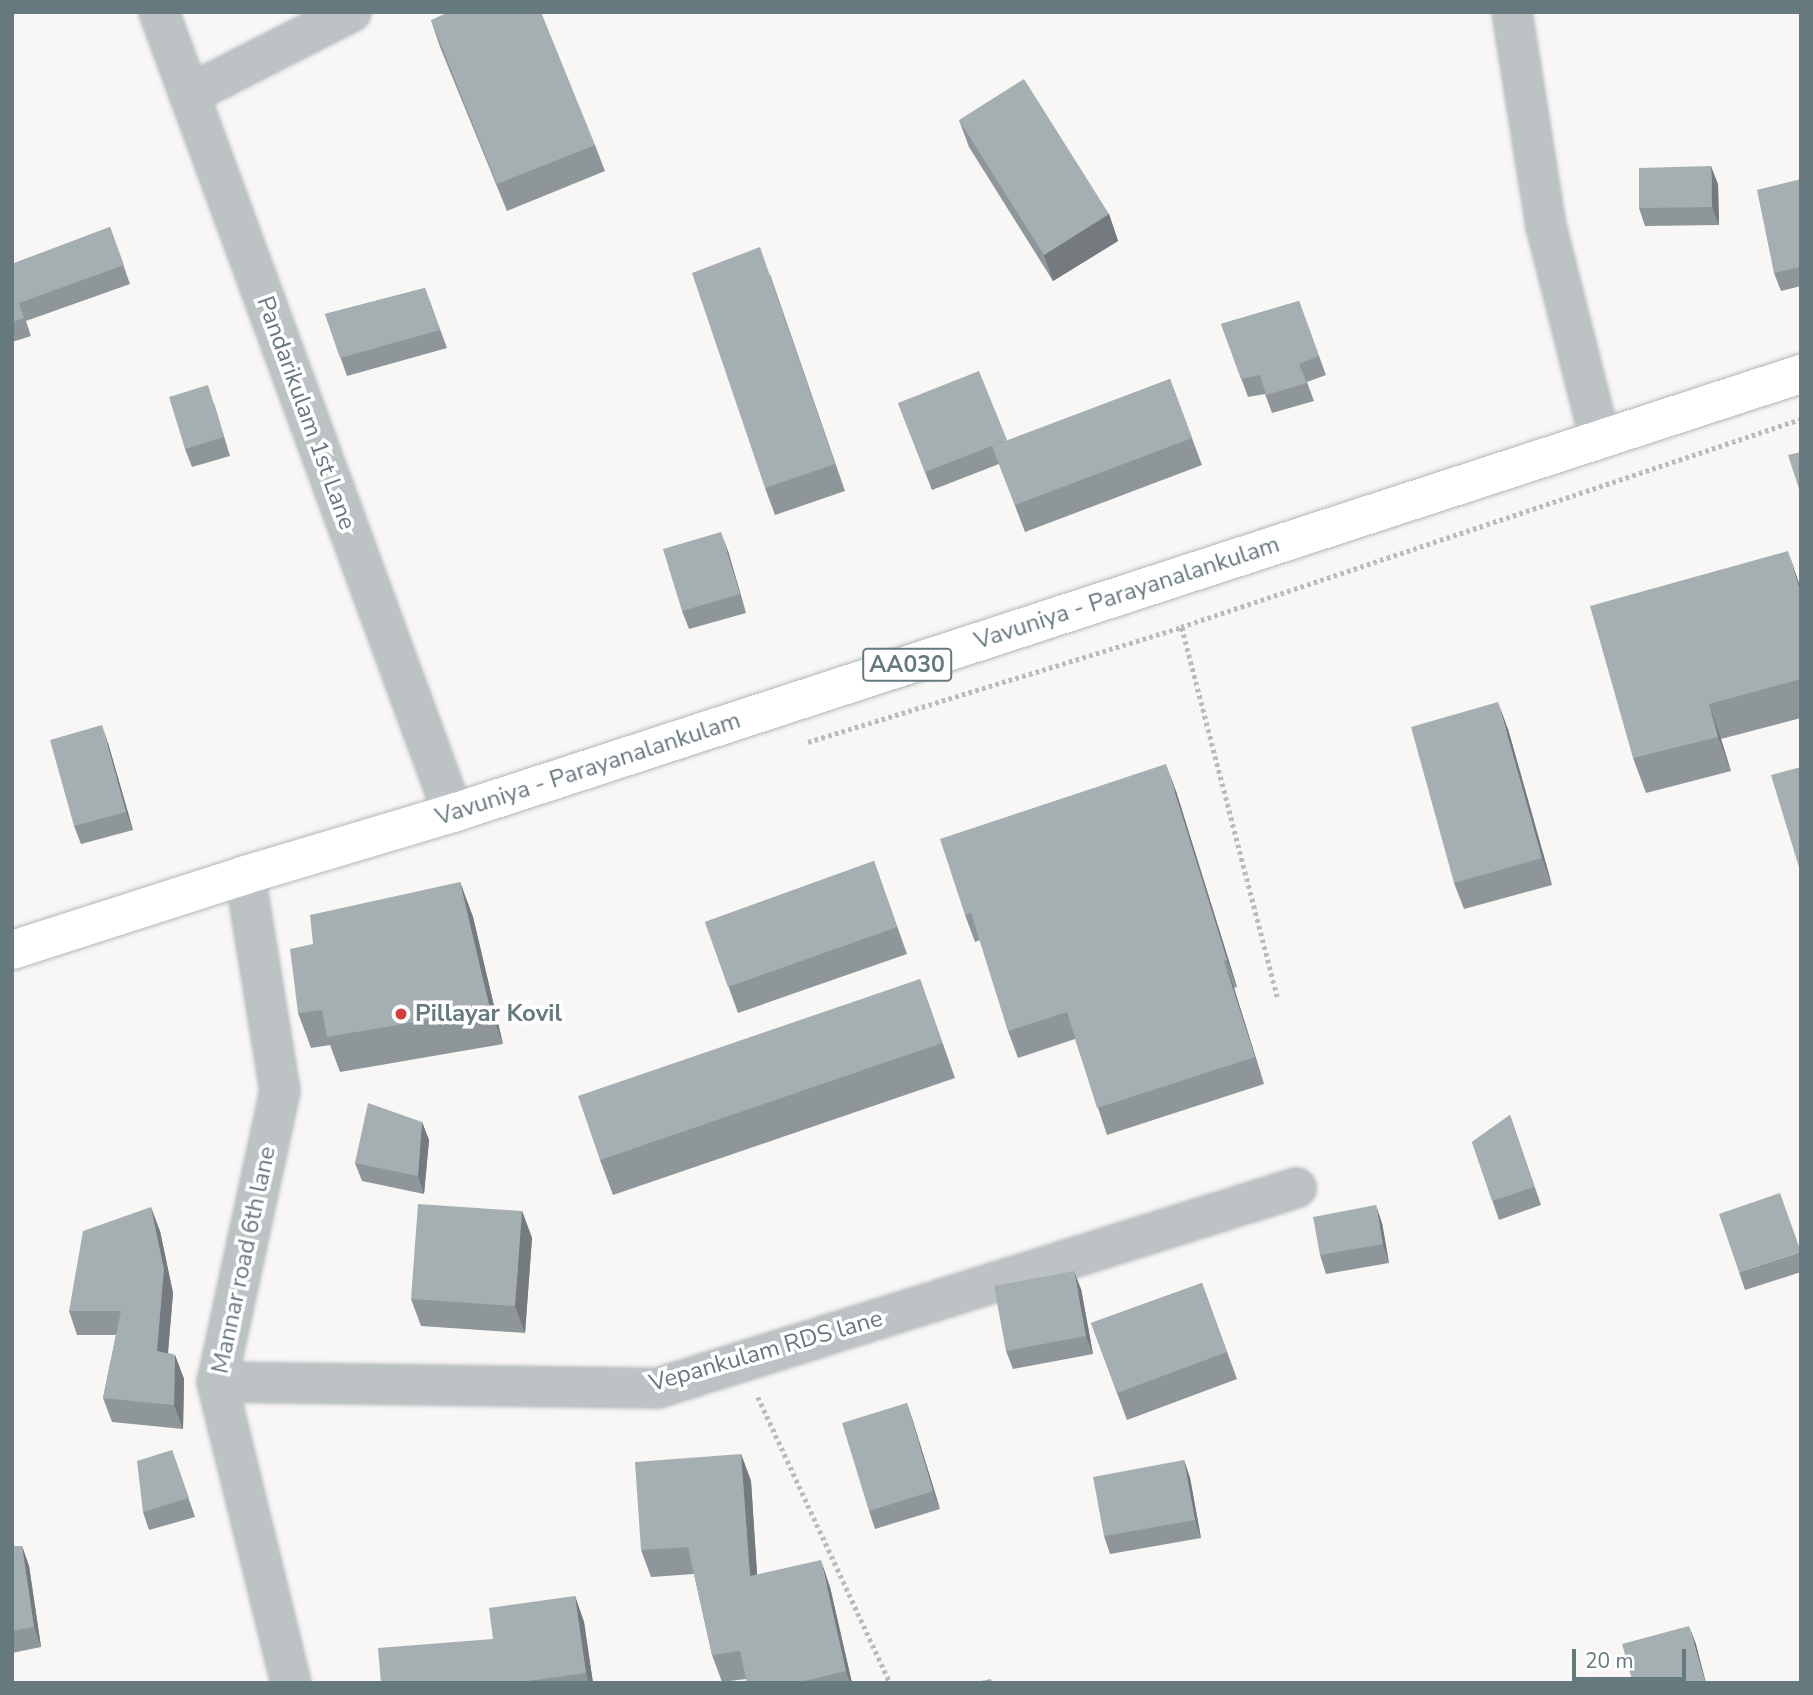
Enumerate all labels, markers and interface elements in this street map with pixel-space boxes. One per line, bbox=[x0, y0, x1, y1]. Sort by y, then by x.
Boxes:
street label: Pandarikulam 1st Lane bbox=[250, 292, 362, 534]
street label: Vavuniya - Parayanalankulam bbox=[971, 530, 1283, 656]
road number: AA030 bbox=[862, 646, 953, 684]
street label: Vavuniya - Parayanalankulam bbox=[432, 706, 744, 832]
place label: Pillayar Kovil bbox=[415, 1000, 562, 1028]
marker: Pillayar Kovil bbox=[393, 1006, 409, 1022]
street label: Mannar road 6th lane bbox=[206, 1144, 282, 1376]
street label: Vepankulam RDS lane bbox=[646, 1304, 886, 1398]
scale bar bbox=[1575, 1636, 1689, 1680]
text: 20 m bbox=[1585, 1647, 1634, 1675]

